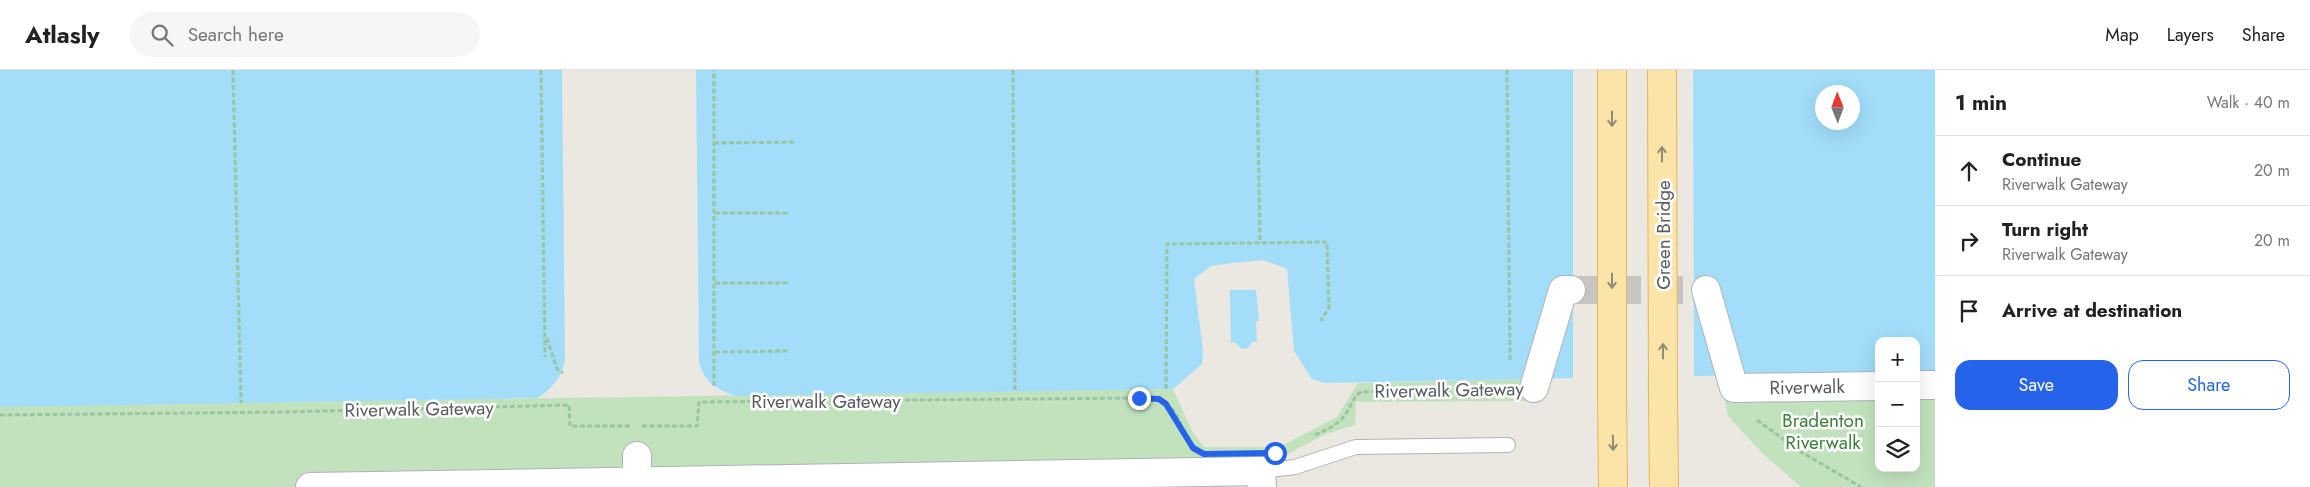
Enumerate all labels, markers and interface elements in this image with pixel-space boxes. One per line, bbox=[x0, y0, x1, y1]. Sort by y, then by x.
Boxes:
search box bbox=[130, 12, 480, 57]
text: Atlasly bbox=[25, 17, 100, 52]
icon: search bbox=[148, 21, 176, 49]
text: Search here bbox=[188, 21, 284, 48]
text: Map bbox=[2105, 22, 2139, 48]
text: Layers bbox=[2167, 22, 2214, 48]
text: Share bbox=[2242, 22, 2285, 48]
north arrow bbox=[1815, 85, 1860, 130]
text: 1 min bbox=[1955, 88, 2007, 118]
text: Walk · 40 m bbox=[2207, 91, 2290, 114]
one-way arrow bbox=[1607, 110, 1617, 126]
one-way arrow bbox=[1657, 146, 1667, 162]
text: Continue bbox=[2002, 146, 2081, 173]
icon: ahead bbox=[1955, 157, 1983, 185]
text: 20 m bbox=[2254, 159, 2290, 182]
text: Riverwalk Gateway bbox=[2002, 173, 2128, 196]
street label: Green Bridge bbox=[1650, 180, 1677, 290]
text: Turn right bbox=[2002, 216, 2088, 243]
icon: right bbox=[1955, 227, 1983, 255]
text: 20 m bbox=[2254, 229, 2290, 252]
text: Riverwalk Gateway bbox=[2002, 243, 2128, 266]
one-way arrow bbox=[1607, 272, 1617, 289]
icon: arrive bbox=[1955, 297, 1983, 325]
text: Arrive at destination bbox=[2002, 297, 2182, 324]
map controls bbox=[1875, 337, 1920, 472]
button: + bbox=[1875, 337, 1920, 382]
one-way arrow bbox=[1658, 344, 1668, 360]
button: Save bbox=[1955, 360, 2118, 410]
button: Share bbox=[2128, 360, 2290, 410]
street label: Riverwalk bbox=[1769, 373, 1846, 401]
street label: Riverwalk Gateway bbox=[1374, 375, 1524, 405]
button: − bbox=[1875, 382, 1920, 427]
route end bbox=[1128, 387, 1151, 410]
street label: Riverwalk Gateway bbox=[751, 388, 901, 415]
street label: Riverwalk Gateway bbox=[344, 394, 494, 424]
park label: Bradenton Riverwalk bbox=[1782, 407, 1864, 456]
button: layers bbox=[1875, 427, 1920, 472]
one-way arrow bbox=[1608, 434, 1618, 450]
route start bbox=[1264, 442, 1287, 465]

